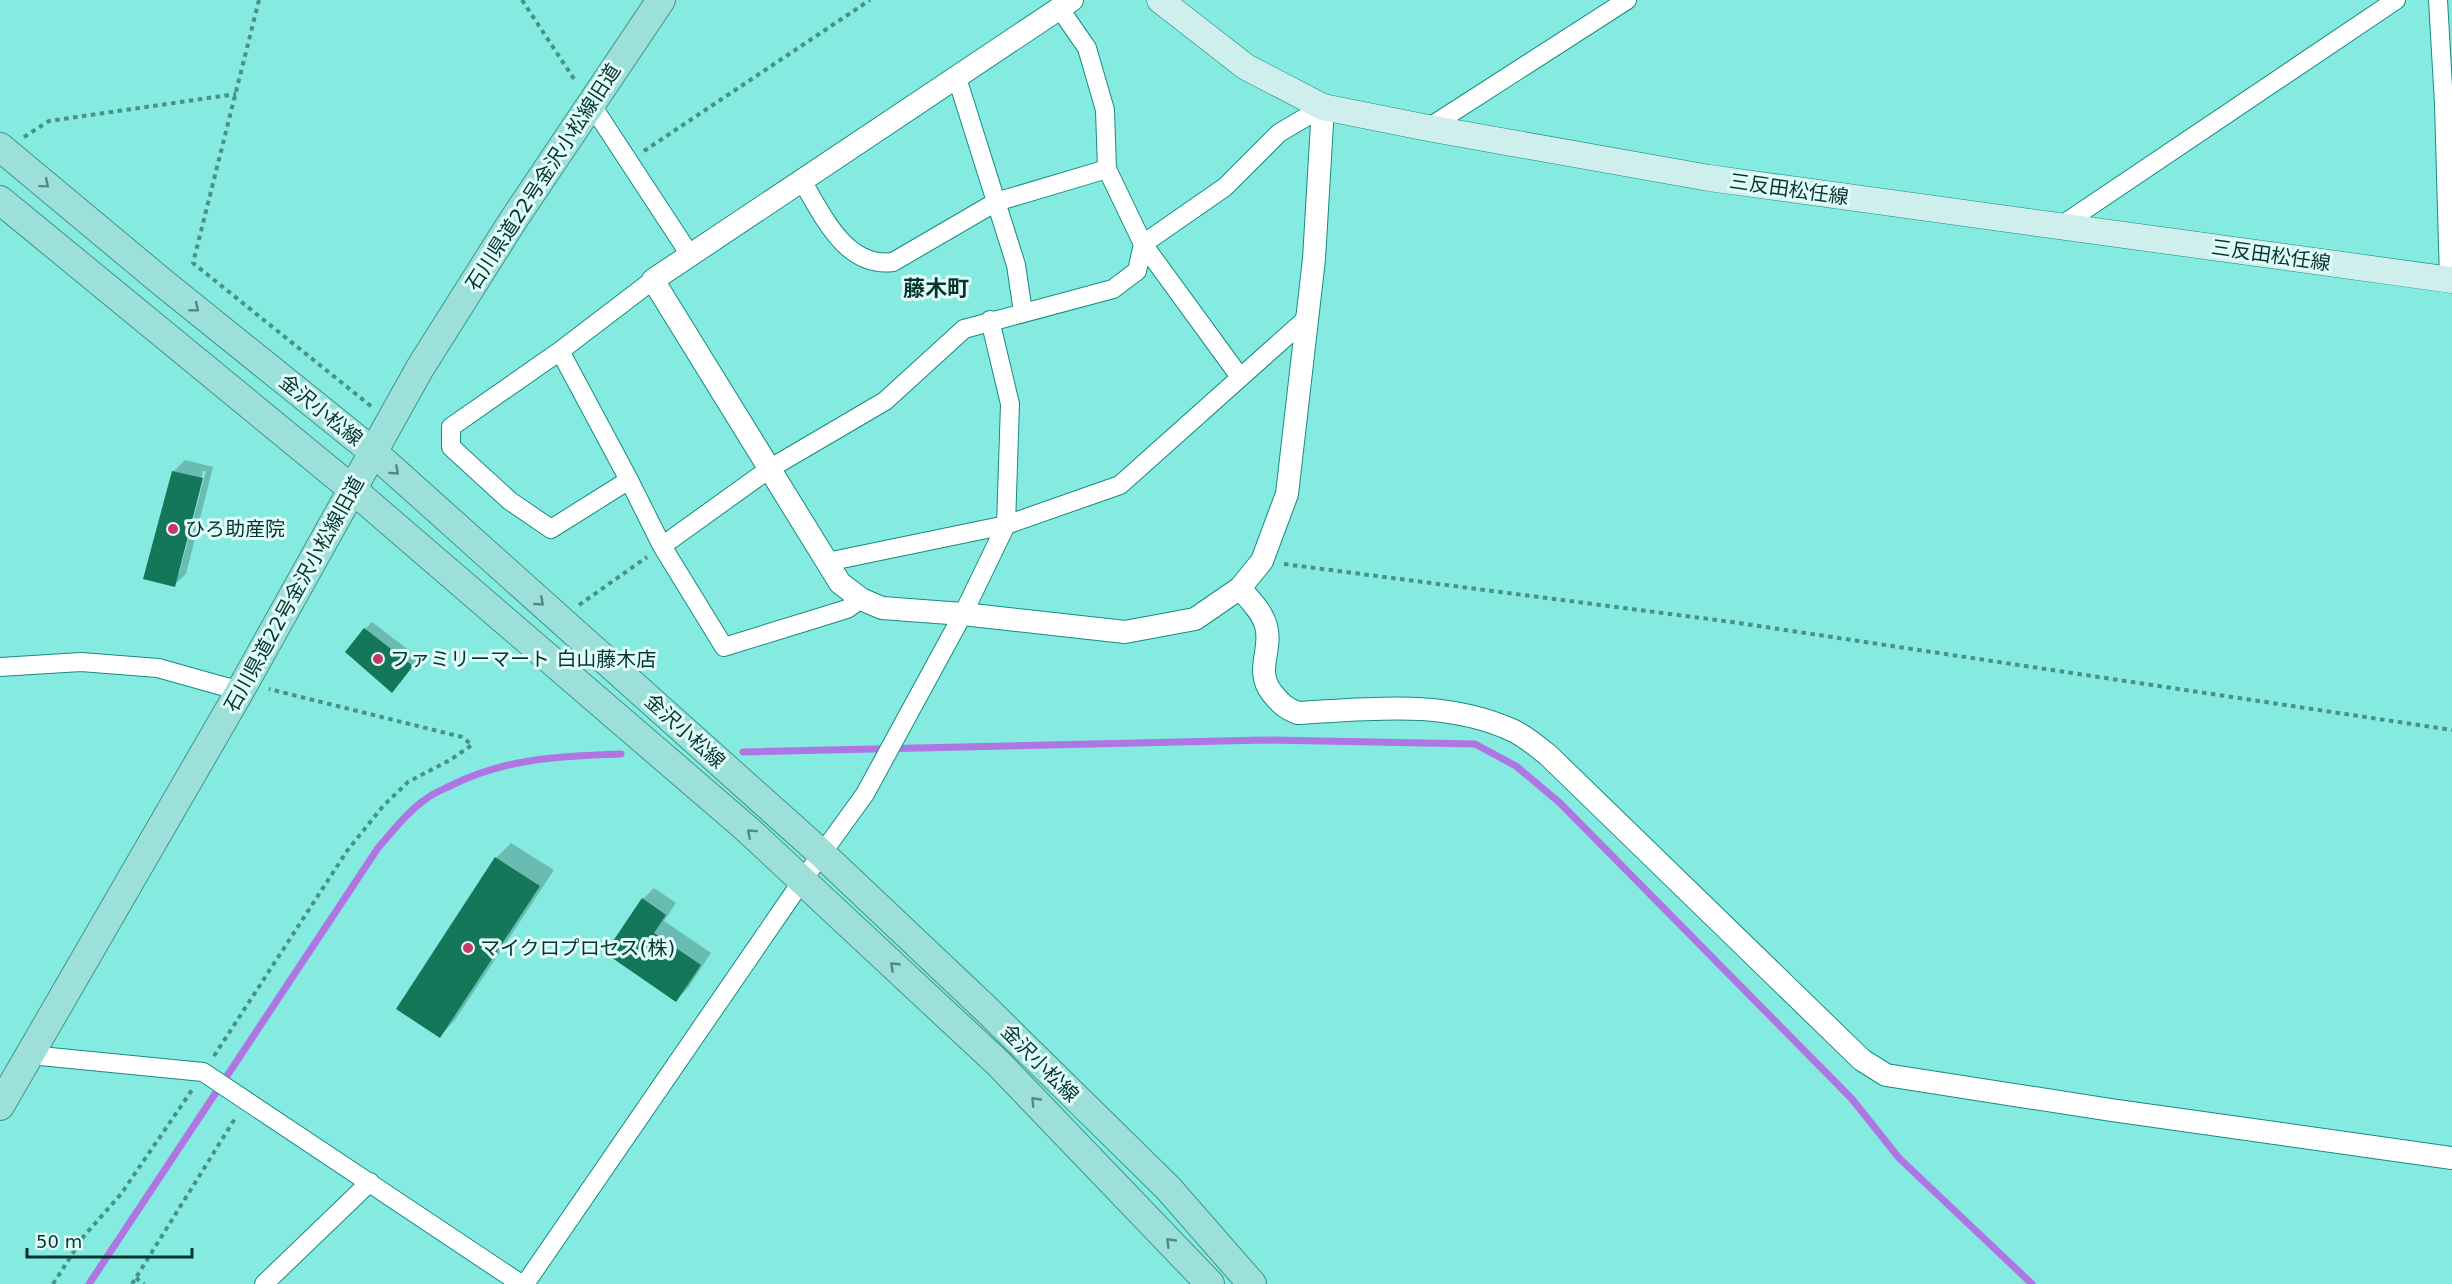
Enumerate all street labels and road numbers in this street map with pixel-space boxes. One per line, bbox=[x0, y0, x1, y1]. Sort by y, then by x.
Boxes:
street label: 石川県道22号金沢小松線旧道 bbox=[461, 59, 625, 295]
street label: 三反田松任線 bbox=[1728, 169, 1850, 209]
street label: 三反田松任線 bbox=[2210, 235, 2332, 275]
street label: 金沢小松線 bbox=[275, 369, 367, 451]
street label: 石川県道22号金沢小松線旧道 bbox=[219, 472, 369, 716]
street label: 金沢小松線 bbox=[640, 689, 730, 773]
street label: 金沢小松線 bbox=[996, 1019, 1084, 1107]

